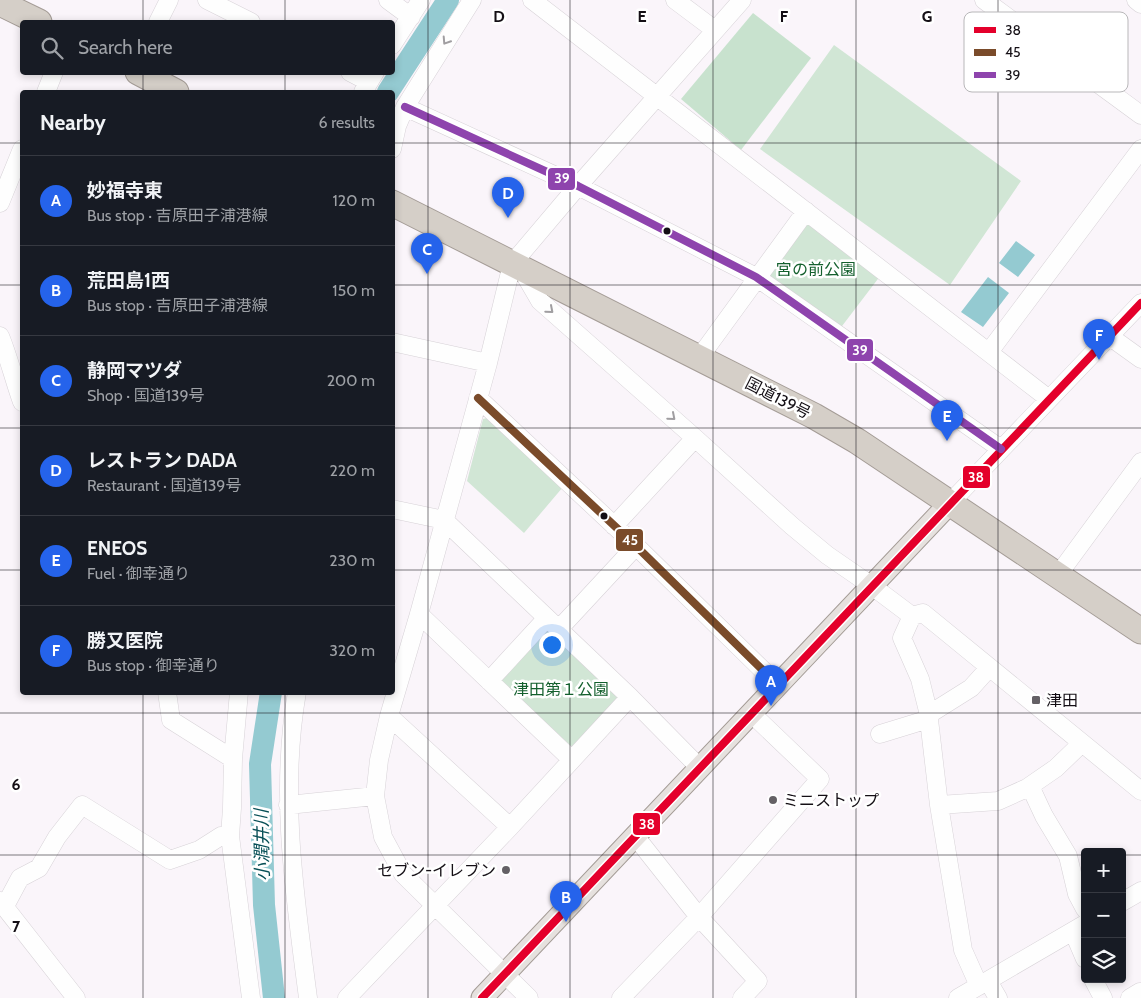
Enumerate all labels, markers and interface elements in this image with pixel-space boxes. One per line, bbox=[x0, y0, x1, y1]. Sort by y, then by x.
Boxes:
text: D bbox=[493, 7, 505, 26]
text: E bbox=[637, 7, 647, 26]
text: F bbox=[780, 7, 789, 26]
text: G bbox=[922, 7, 932, 26]
legend bbox=[964, 12, 1128, 92]
search box bbox=[20, 20, 395, 75]
text: 38 bbox=[1005, 21, 1021, 39]
icon: search bbox=[38, 34, 66, 62]
one-way arrow bbox=[443, 35, 452, 45]
text: Search here bbox=[78, 36, 172, 59]
text: 45 bbox=[1005, 43, 1021, 61]
text: 39 bbox=[1005, 66, 1021, 84]
text: Nearby bbox=[40, 110, 106, 135]
text: 6 results bbox=[319, 113, 375, 132]
line badge: 39 bbox=[547, 167, 576, 191]
text: 39 bbox=[554, 169, 570, 187]
pin: D bbox=[492, 177, 524, 218]
text: 妙福寺東 bbox=[87, 179, 163, 202]
text: A bbox=[51, 191, 61, 210]
text: 120 m bbox=[333, 191, 375, 210]
text: Bus stop · 吉原田子浦港線 bbox=[87, 206, 268, 225]
unlabelled marker bbox=[662, 226, 672, 236]
pin: C bbox=[411, 233, 443, 274]
park label: 宮の前公園 bbox=[776, 260, 856, 279]
text: 荒田島1西 bbox=[87, 269, 170, 292]
text: B bbox=[51, 281, 61, 300]
text: 150 m bbox=[332, 281, 375, 300]
text: Bus stop · 吉原田子浦港線 bbox=[87, 296, 268, 315]
one-way arrow bbox=[544, 304, 553, 313]
pin: F bbox=[1083, 319, 1115, 360]
line badge: 39 bbox=[846, 338, 874, 362]
text: 39 bbox=[852, 341, 868, 359]
text: 静岡マツダ bbox=[87, 359, 182, 382]
text: C bbox=[51, 371, 61, 390]
text: 200 m bbox=[327, 371, 375, 390]
street label: 国道139号 bbox=[742, 373, 814, 423]
text: Shop · 国道139号 bbox=[87, 386, 205, 405]
pin: E bbox=[931, 400, 963, 441]
one-way arrow bbox=[666, 411, 675, 420]
text: レストラン DADA bbox=[87, 449, 237, 472]
text: D bbox=[50, 461, 62, 480]
text: 220 m bbox=[329, 461, 375, 480]
line badge: 38 bbox=[962, 465, 991, 489]
text: 38 bbox=[968, 468, 984, 486]
text: Restaurant · 国道139号 bbox=[87, 476, 241, 495]
unlabelled marker bbox=[599, 511, 609, 521]
line badge: 45 bbox=[615, 528, 644, 552]
text: 45 bbox=[622, 531, 638, 549]
text: ENEOS bbox=[87, 537, 147, 560]
text: E bbox=[51, 551, 61, 570]
text: 230 m bbox=[329, 551, 375, 570]
text: Fuel · 御幸通り bbox=[87, 564, 190, 583]
text: 勝又医院 bbox=[87, 629, 163, 652]
your location bbox=[539, 632, 565, 658]
text: F bbox=[52, 641, 60, 660]
text: 320 m bbox=[329, 641, 375, 660]
text: Bus stop · 御幸通り bbox=[87, 656, 220, 675]
pin: A bbox=[755, 665, 787, 706]
park label: 津田第１公園 bbox=[513, 680, 609, 699]
place label: 津田 bbox=[1046, 691, 1078, 710]
marker: 津田 bbox=[1030, 694, 1042, 706]
text: 6 bbox=[12, 775, 21, 794]
place label: ミニストップ bbox=[783, 791, 879, 810]
marker: ミニストップ bbox=[767, 794, 779, 806]
water label: 小潤井川 bbox=[250, 807, 274, 881]
line badge: 38 bbox=[632, 812, 661, 836]
text: 38 bbox=[639, 815, 655, 833]
map controls bbox=[1081, 848, 1126, 983]
button: + bbox=[1081, 848, 1126, 893]
place label: セブン-イレブン bbox=[377, 861, 496, 880]
marker: セブン-イレブン bbox=[500, 864, 512, 876]
pin: B bbox=[550, 881, 582, 922]
button: − bbox=[1081, 893, 1126, 938]
text: 7 bbox=[12, 917, 21, 936]
button: layers bbox=[1081, 938, 1126, 983]

